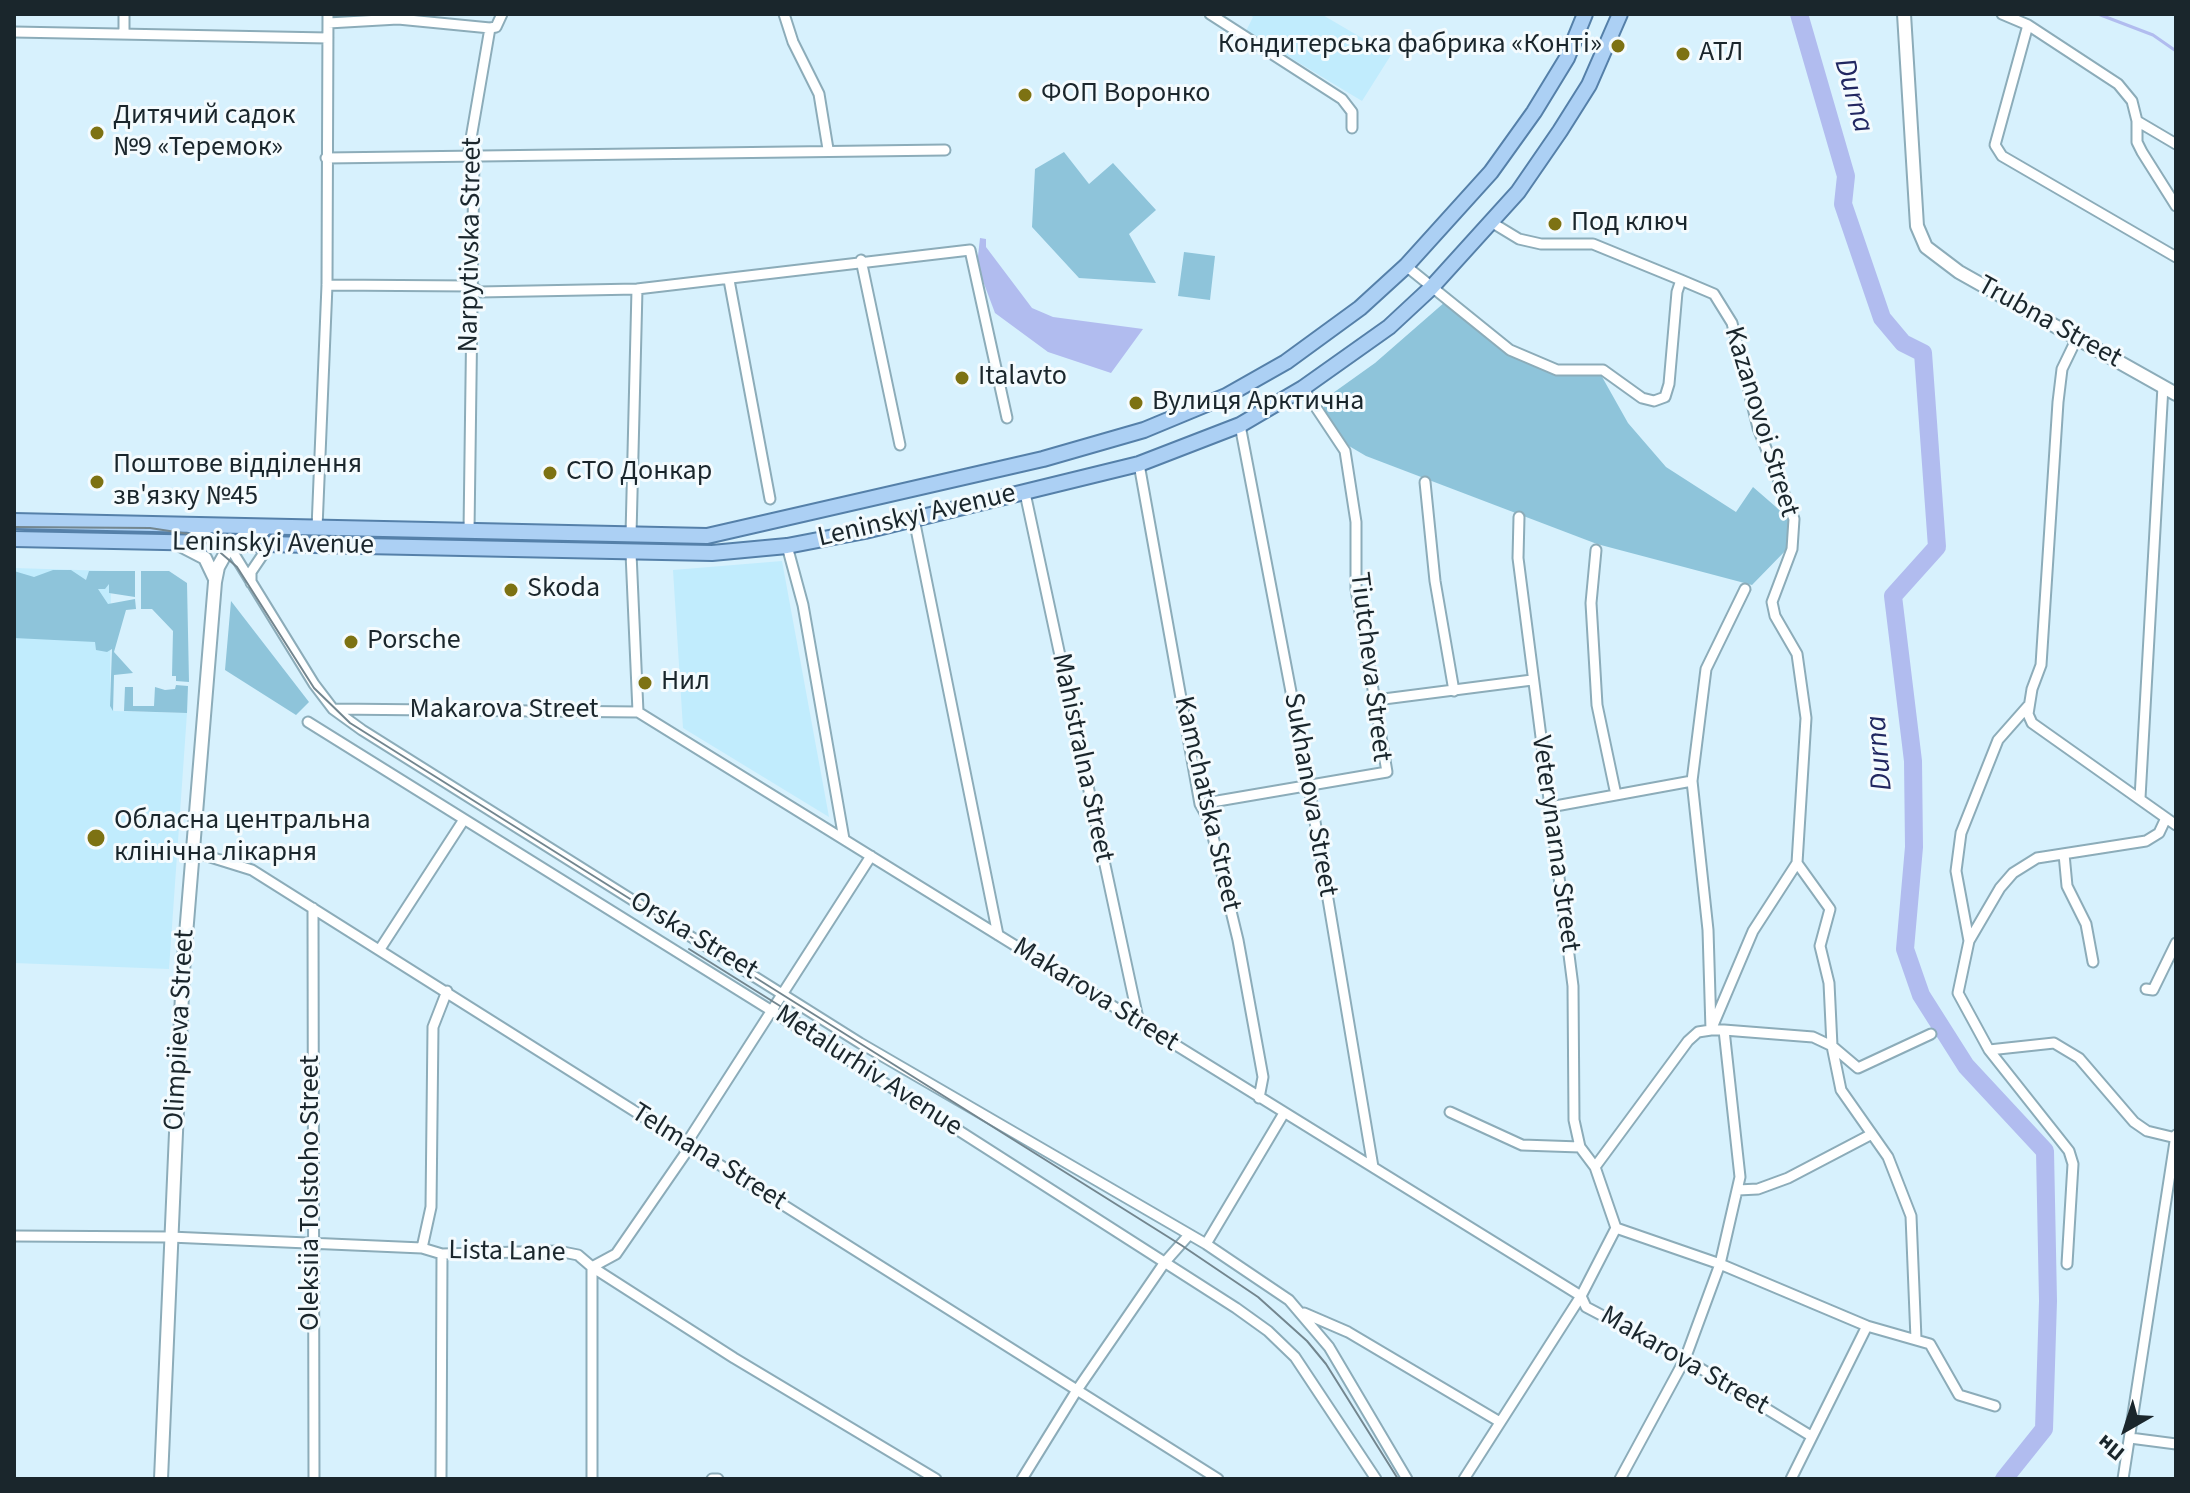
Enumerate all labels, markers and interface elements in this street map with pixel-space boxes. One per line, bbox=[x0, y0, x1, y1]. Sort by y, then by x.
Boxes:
place label: Кондитерська фабрика «Конті» bbox=[1218, 29, 1602, 63]
marker: Кондитерська фабрика «Конті» bbox=[1609, 37, 1627, 55]
place label: АТЛ bbox=[1699, 37, 1743, 71]
marker: АТЛ bbox=[1674, 45, 1692, 63]
water label: Durna bbox=[1824, 55, 1880, 137]
place label: ФОП Воронко bbox=[1041, 78, 1210, 112]
marker: ФОП Воронко bbox=[1016, 86, 1034, 104]
place label: Дитячий садок №9 «Теремок» bbox=[113, 100, 295, 166]
marker: Дитячий садок №9 «Теремок» bbox=[88, 124, 106, 142]
street label: Narpytivska Street bbox=[453, 137, 491, 353]
place label: Под ключ bbox=[1571, 207, 1688, 241]
marker: Под ключ bbox=[1546, 215, 1564, 233]
street label: Trubna Street bbox=[1971, 270, 2127, 376]
street label: Kazanovoi Street bbox=[1715, 323, 1805, 521]
place label: Italavto bbox=[978, 361, 1067, 395]
marker: Italavto bbox=[953, 369, 971, 387]
place label: Вулиця Арктична bbox=[1152, 386, 1364, 420]
marker: Вулиця Арктична bbox=[1127, 394, 1145, 412]
place label: Поштове відділення зв'язку №45 bbox=[113, 449, 362, 515]
place label: СТО Донкар bbox=[566, 456, 712, 490]
marker: СТО Донкар bbox=[541, 464, 559, 482]
marker: Поштове відділення зв'язку №45 bbox=[88, 473, 106, 491]
street label: Leninskyi Avenue bbox=[815, 478, 1019, 556]
street label: Leninskyi Avenue bbox=[172, 526, 374, 564]
street label: Tiutcheva Street bbox=[1341, 570, 1397, 764]
place label: Skoda bbox=[527, 573, 600, 607]
marker: Skoda bbox=[502, 581, 520, 599]
place label: Porsche bbox=[367, 625, 461, 659]
marker: Porsche bbox=[342, 633, 360, 651]
street label: Mahistralna Street bbox=[1042, 650, 1120, 866]
place label: Нил bbox=[661, 666, 710, 700]
marker: Нил bbox=[636, 674, 654, 692]
street label: Sukhanova Street bbox=[1275, 691, 1343, 899]
street label: Kamchatska Street bbox=[1165, 693, 1247, 915]
street label: Makarova Street bbox=[409, 694, 599, 728]
water label: Durna bbox=[1860, 714, 1902, 792]
street label: Veterynarna Street bbox=[1522, 734, 1586, 954]
place label: Обласна центральна клінічна лікарня bbox=[114, 805, 371, 871]
marker: Обласна центральна клінічна лікарня bbox=[85, 827, 107, 849]
street label: Orska Street bbox=[623, 886, 763, 988]
street label: Olimpiieva Street bbox=[159, 928, 203, 1132]
street label: Makarova Street bbox=[1006, 932, 1184, 1060]
street label: Metalurhiv Avenue bbox=[768, 999, 968, 1145]
street label: Oleksiia Tolstoho Street bbox=[295, 1055, 329, 1331]
street label: Telmana Street bbox=[624, 1097, 792, 1219]
street label: Lista Lane bbox=[448, 1235, 566, 1271]
street label: Makarova Street bbox=[1594, 1300, 1774, 1424]
north arrow bbox=[2086, 1389, 2166, 1469]
text: Пн bbox=[2090, 1427, 2132, 1469]

